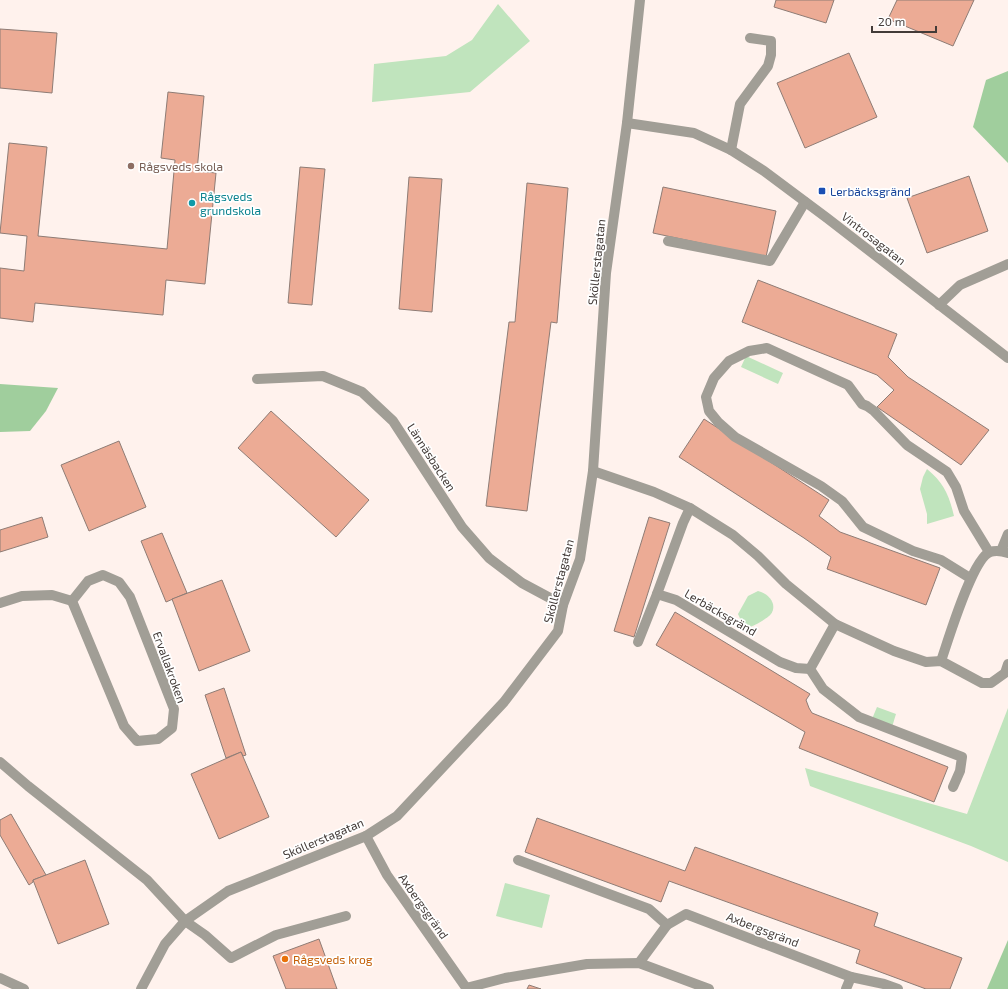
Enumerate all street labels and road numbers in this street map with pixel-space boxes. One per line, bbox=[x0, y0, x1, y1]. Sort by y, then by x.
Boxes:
street label: Vintrosagatan bbox=[839, 209, 909, 267]
street label: Sköllerstagatan bbox=[585, 218, 607, 306]
street label: Lännäsbacken bbox=[405, 420, 459, 494]
street label: Sköllerstagatan bbox=[540, 537, 576, 625]
street label: Lerbäcksgränd bbox=[682, 586, 760, 638]
street label: Ervallakroken bbox=[151, 629, 189, 705]
street label: Sköllerstagatan bbox=[280, 815, 366, 861]
street label: Axbergsgränd bbox=[396, 871, 452, 941]
street label: Axbergsgränd bbox=[725, 909, 801, 949]

